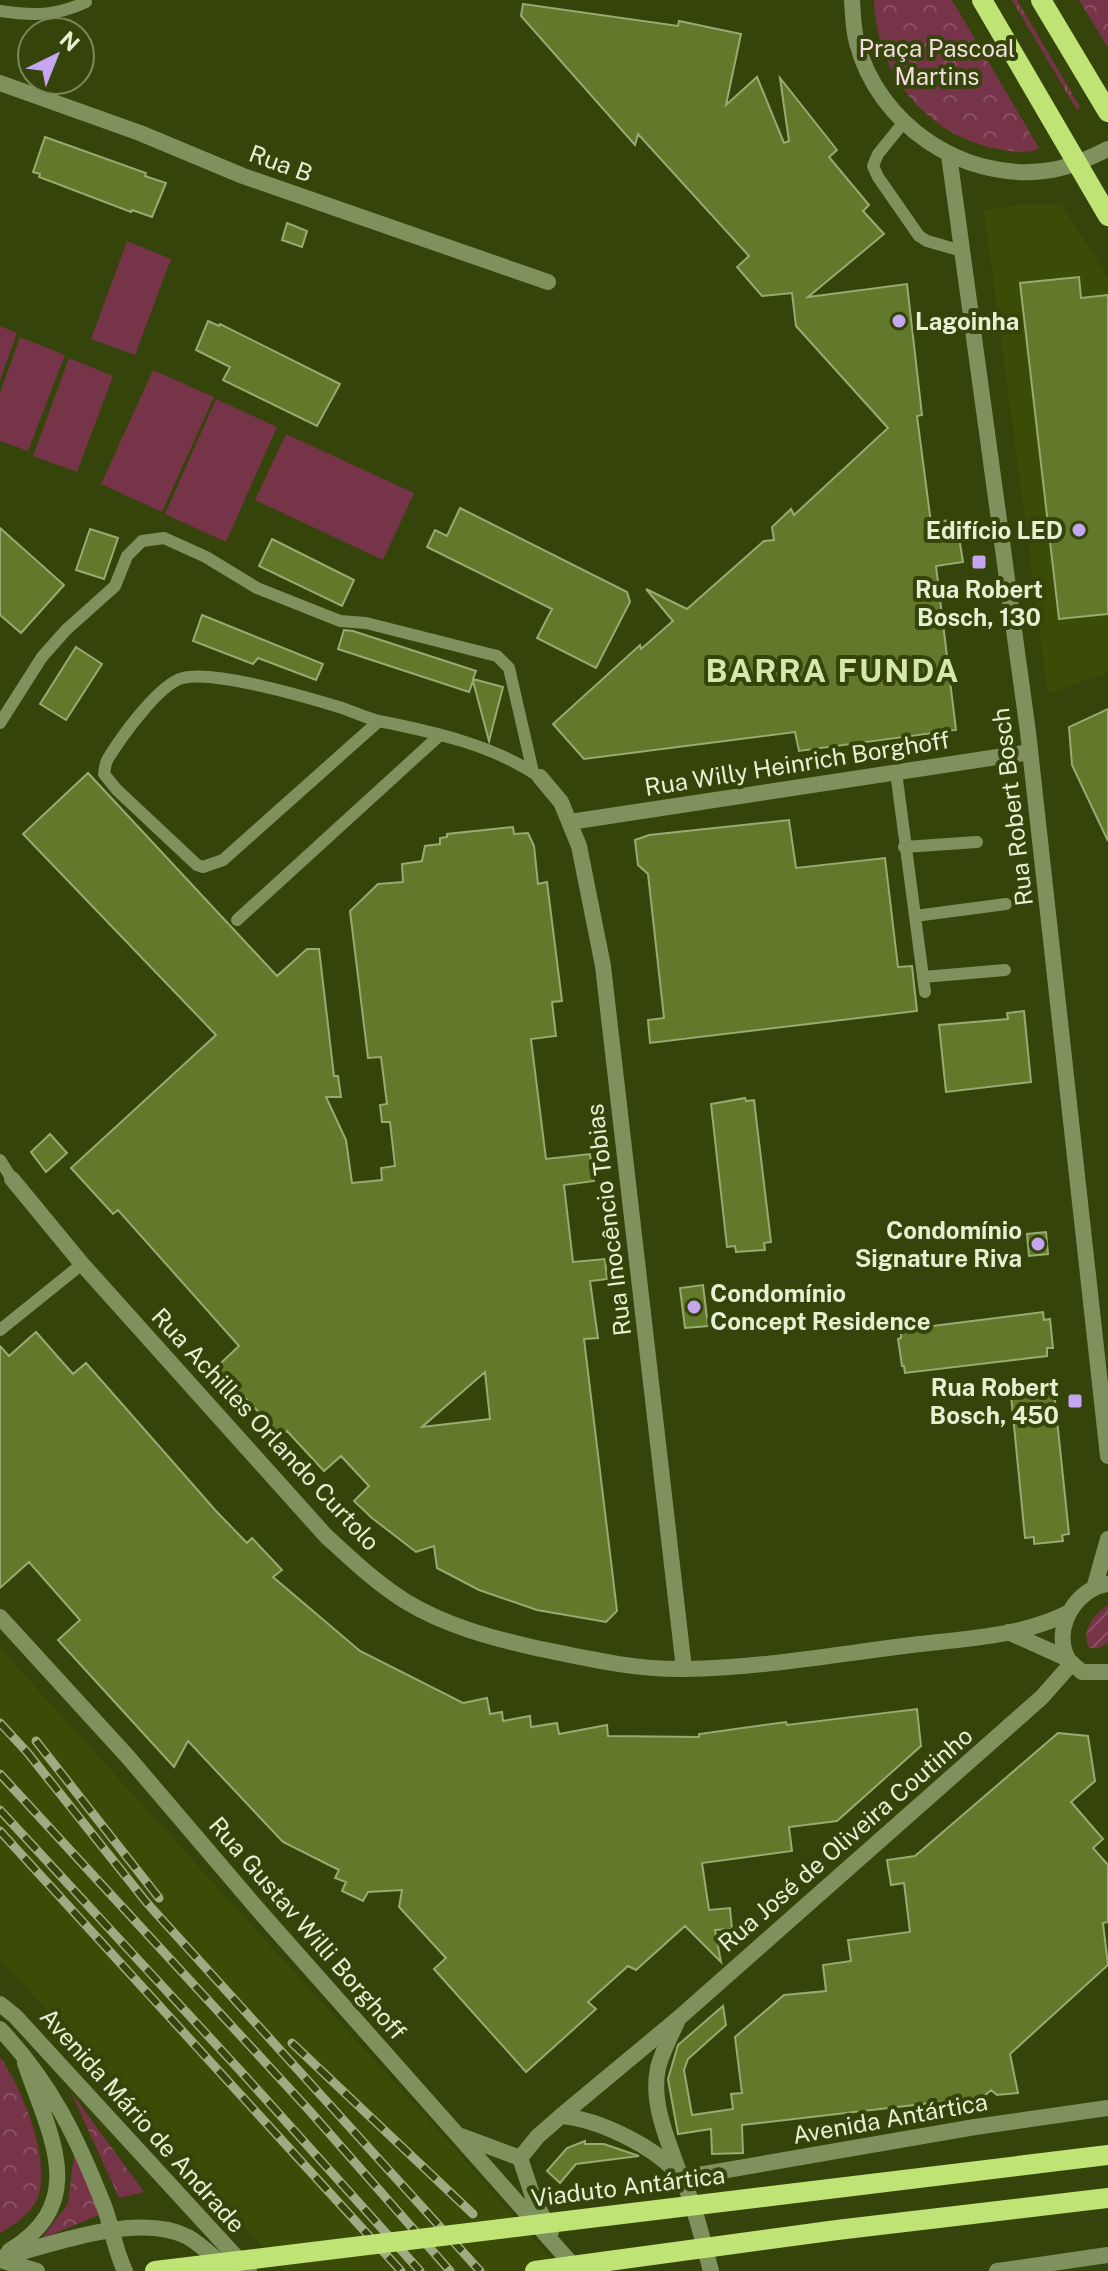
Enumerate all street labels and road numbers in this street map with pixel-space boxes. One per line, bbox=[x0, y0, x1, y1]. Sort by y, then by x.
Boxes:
street label: Rua B bbox=[246, 139, 316, 187]
street label: Rua Robert Bosch bbox=[986, 706, 1038, 908]
street label: Rua Willy Heinrich Borghoff bbox=[642, 725, 952, 801]
street label: Rua Inocêncio Tobias bbox=[580, 1102, 636, 1338]
street label: Rua Achilles Orlando Curtolo bbox=[146, 1302, 386, 1556]
street label: Rua José de Oliveira Coutinho bbox=[712, 1721, 978, 1957]
street label: Rua Gustav Willi Borghoff bbox=[204, 1811, 412, 2045]
street label: Avenida Mário de Andrade bbox=[35, 2002, 251, 2238]
street label: Avenida Antártica bbox=[790, 2087, 990, 2149]
street label: Viaduto Antártica bbox=[529, 2160, 727, 2212]

